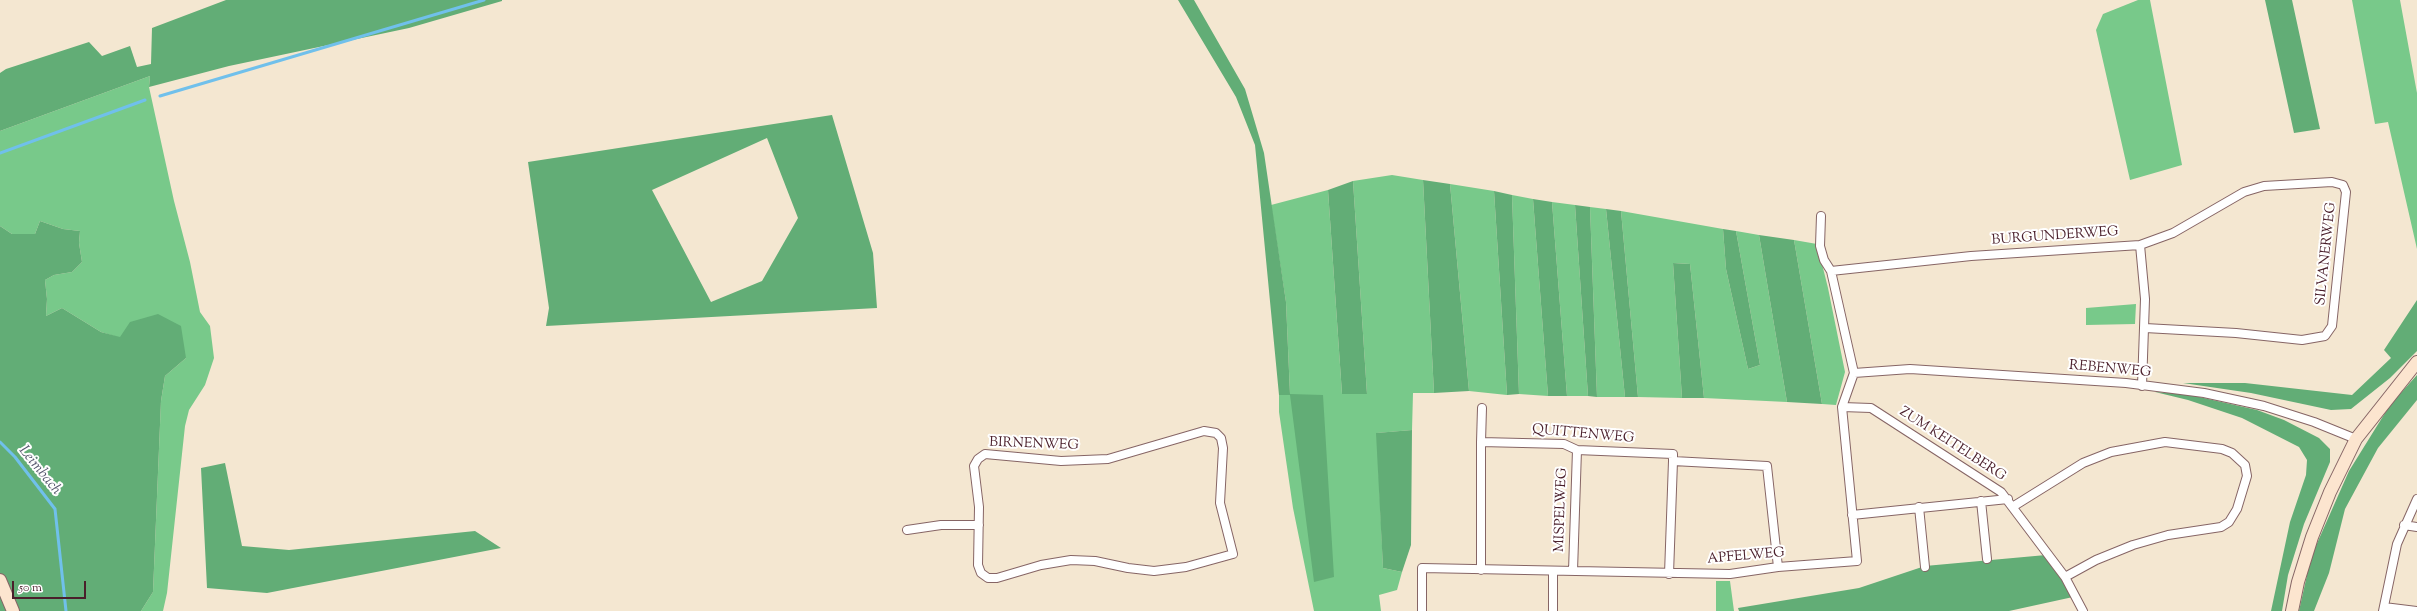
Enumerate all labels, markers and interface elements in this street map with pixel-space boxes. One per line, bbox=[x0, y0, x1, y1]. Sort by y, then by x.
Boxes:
street label: SILVANERWEG bbox=[2313, 202, 2341, 306]
street label: BURGUNDERWEG bbox=[1991, 224, 2119, 250]
street label: REBENWEG bbox=[2068, 358, 2152, 382]
street label: ZUM KEITELBERG bbox=[1896, 404, 2008, 486]
street label: QUITTENWEG bbox=[1531, 422, 1635, 448]
street label: BIRNENWEG bbox=[989, 435, 1079, 455]
water label: Leimbach bbox=[14, 443, 64, 499]
street label: MISPELWEG bbox=[1552, 468, 1572, 552]
street label: APFELWEG bbox=[1707, 545, 1785, 569]
scale bar bbox=[14, 573, 88, 599]
text: 50 m bbox=[19, 579, 42, 597]

